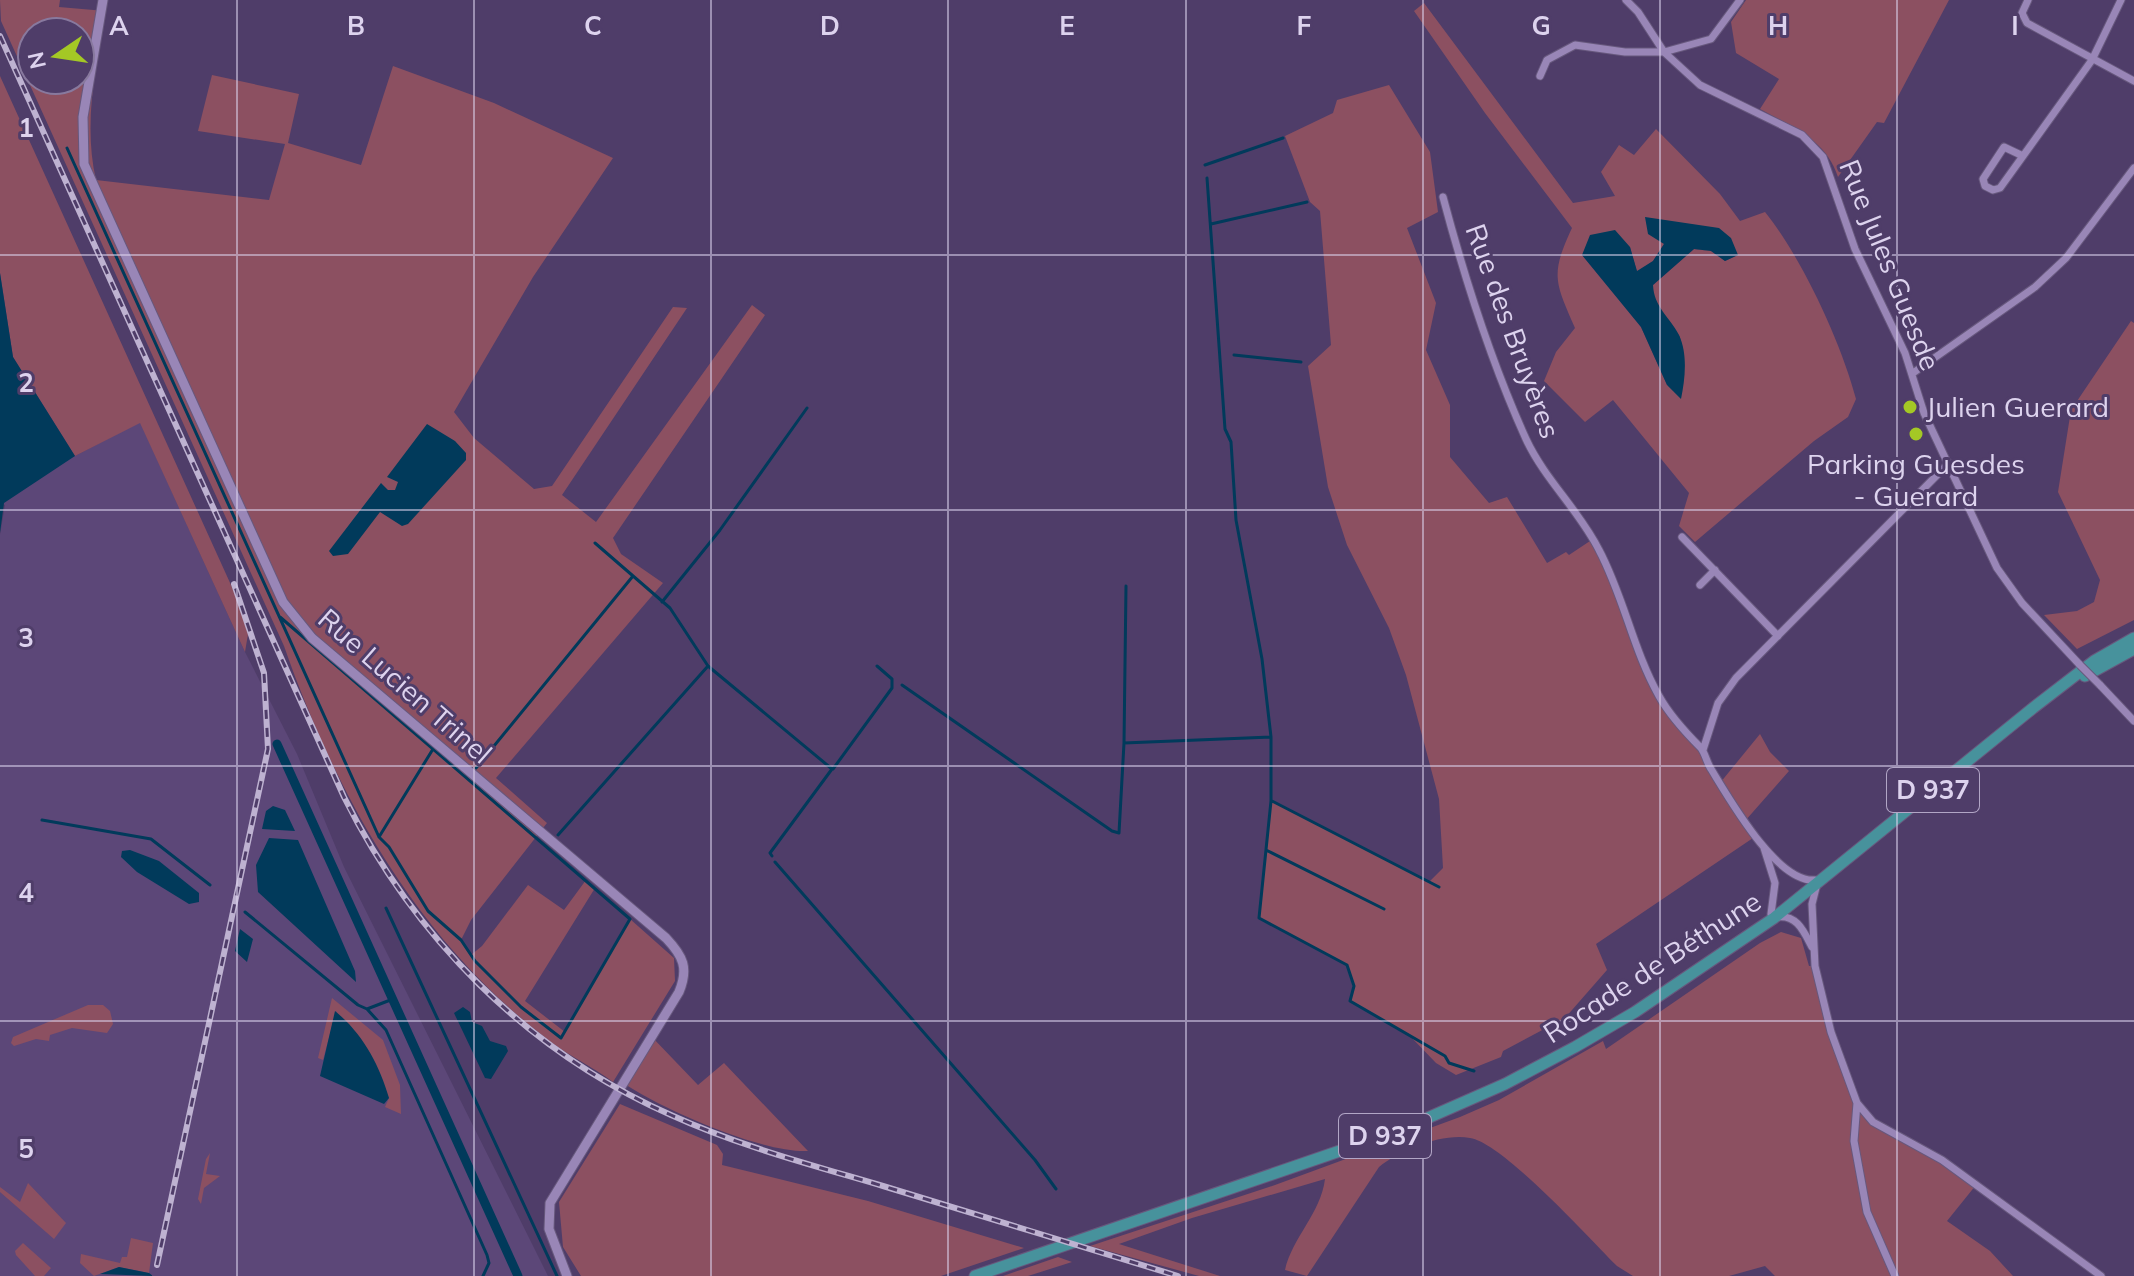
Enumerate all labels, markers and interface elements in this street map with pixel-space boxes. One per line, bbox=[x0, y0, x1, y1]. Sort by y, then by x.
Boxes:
text: A bbox=[109, 9, 129, 42]
text: B bbox=[347, 9, 365, 42]
text: C bbox=[584, 9, 602, 42]
text: D bbox=[820, 9, 840, 42]
text: E bbox=[1059, 9, 1075, 42]
text: F bbox=[1297, 9, 1312, 42]
text: G bbox=[1531, 9, 1551, 42]
text: H bbox=[1768, 9, 1788, 42]
text: I bbox=[2011, 9, 2019, 42]
north arrow bbox=[16, 16, 96, 96]
text: N bbox=[21, 49, 52, 72]
text: 1 bbox=[18, 111, 34, 144]
street label: Rue Jules Guesde bbox=[1832, 154, 1949, 375]
street label: Rue des Bruyères bbox=[1458, 219, 1569, 443]
text: 2 bbox=[18, 366, 34, 399]
place label: Julien Guerard bbox=[1926, 389, 2109, 424]
marker: Julien Guerard bbox=[1901, 398, 1919, 416]
marker: Parking Guesdes - Guerard bbox=[1907, 425, 1925, 443]
place label: Parking Guesdes - Guerard bbox=[1807, 446, 2025, 513]
street label: Rue Lucien Trinel bbox=[311, 601, 499, 771]
text: 3 bbox=[18, 621, 34, 654]
road number: D 937 bbox=[1887, 768, 1979, 812]
text: 4 bbox=[18, 876, 34, 909]
street label: Rocade de Béthune bbox=[1536, 883, 1767, 1050]
road number: D 937 bbox=[1339, 1114, 1431, 1158]
text: 5 bbox=[18, 1132, 34, 1165]

